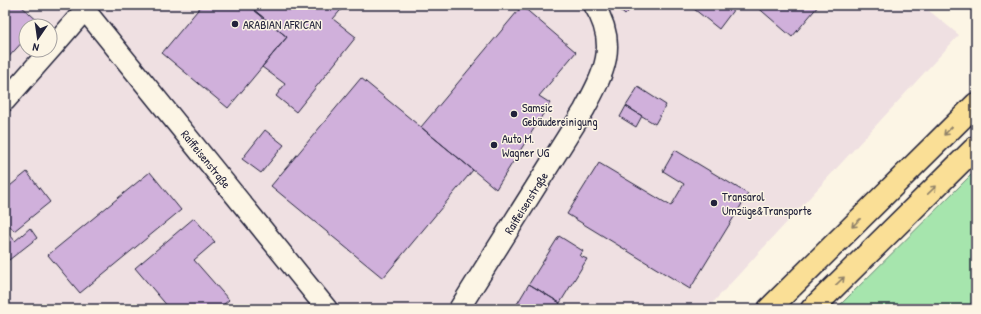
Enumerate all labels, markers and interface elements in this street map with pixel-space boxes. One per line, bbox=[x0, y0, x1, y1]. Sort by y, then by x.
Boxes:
place label: ARABIAN AFRICAN bbox=[243, 16, 322, 33]
north arrow bbox=[18, 18, 58, 58]
marker: ARABIAN AFRICAN bbox=[230, 19, 240, 29]
text: N bbox=[31, 40, 40, 55]
place label: Samsic Gebäudereinigung bbox=[522, 99, 598, 130]
marker: Samsic Gebäudereinigung bbox=[509, 109, 519, 119]
street label: Raiffeisenstraße bbox=[177, 126, 235, 192]
one-way arrow bbox=[943, 127, 953, 136]
place label: Auto M. Wagner UG bbox=[502, 130, 550, 161]
marker: Auto M. Wagner UG bbox=[489, 140, 499, 150]
street label: Raiffeisenstraße bbox=[500, 168, 552, 237]
one-way arrow bbox=[927, 185, 937, 195]
place label: Transarol Umzüge&Transporte bbox=[722, 188, 812, 219]
marker: Transarol Umzüge&Transporte bbox=[709, 198, 719, 208]
one-way arrow bbox=[851, 218, 861, 228]
one-way arrow bbox=[835, 276, 845, 286]

